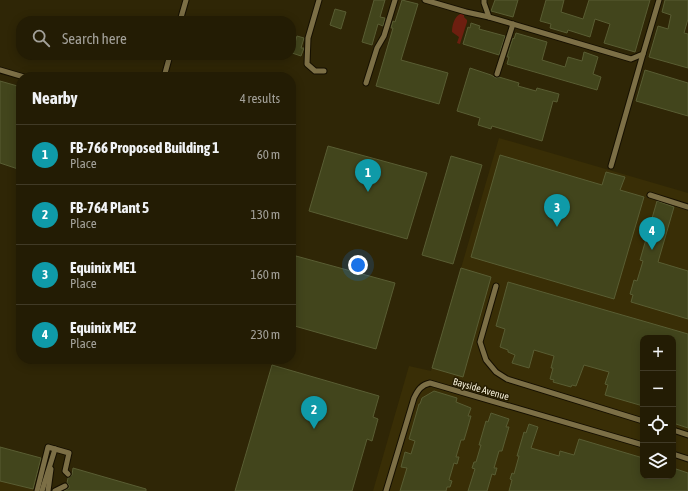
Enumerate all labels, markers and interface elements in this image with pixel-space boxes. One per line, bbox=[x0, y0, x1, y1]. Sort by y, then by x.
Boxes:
search box bbox=[16, 16, 296, 60]
icon: search bbox=[30, 27, 52, 49]
text: Search here bbox=[62, 30, 127, 47]
text: Nearby bbox=[32, 88, 78, 108]
text: 4 results bbox=[240, 91, 280, 106]
text: FB-766 Proposed Building 1 bbox=[70, 139, 219, 156]
text: 1 bbox=[42, 147, 48, 162]
text: 60 m bbox=[257, 147, 280, 162]
text: Place bbox=[70, 156, 97, 171]
pin: 1 bbox=[355, 159, 381, 192]
pin: 3 bbox=[544, 194, 570, 227]
text: FB-764 Plant 5 bbox=[70, 199, 149, 216]
text: 2 bbox=[42, 207, 48, 222]
text: 130 m bbox=[251, 207, 280, 222]
text: Place bbox=[70, 216, 97, 231]
pin: 4 bbox=[639, 217, 665, 250]
your location bbox=[348, 255, 368, 275]
text: Equinix ME1 bbox=[70, 259, 137, 276]
text: 3 bbox=[42, 267, 48, 282]
text: 160 m bbox=[251, 267, 280, 282]
text: Place bbox=[70, 276, 97, 291]
text: Equinix ME2 bbox=[70, 319, 137, 336]
text: 4 bbox=[42, 327, 48, 342]
text: 230 m bbox=[251, 327, 280, 342]
map controls bbox=[640, 335, 676, 479]
button: + bbox=[640, 335, 676, 371]
text: Place bbox=[70, 336, 97, 351]
button: − bbox=[640, 371, 676, 407]
street label: Bayside Avenue bbox=[452, 376, 511, 402]
pin: 2 bbox=[301, 396, 327, 429]
button: locate bbox=[640, 407, 676, 443]
button: layers bbox=[640, 443, 676, 479]

